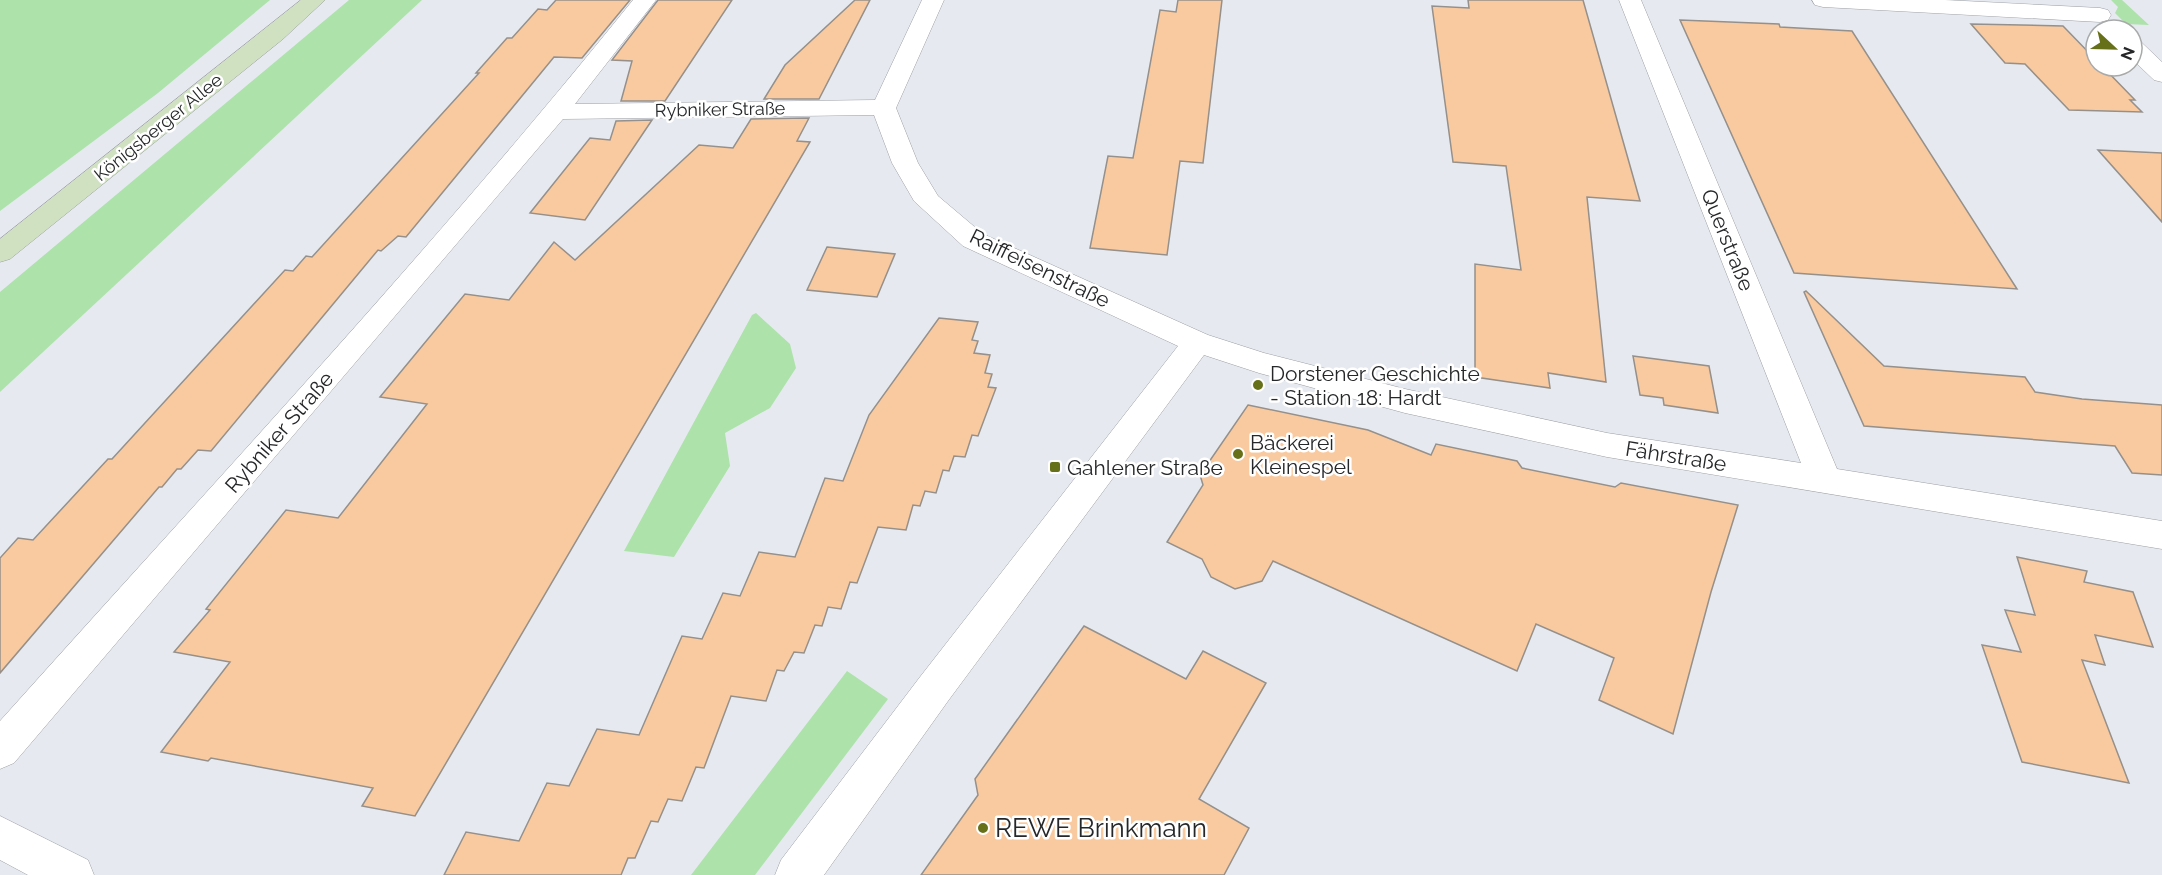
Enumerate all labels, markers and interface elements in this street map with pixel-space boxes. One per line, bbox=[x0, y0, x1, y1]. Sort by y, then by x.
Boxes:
north arrow bbox=[2084, 18, 2144, 78]
text: N bbox=[2116, 44, 2139, 63]
street label: Königsberger Allee bbox=[90, 69, 226, 185]
street label: Rybniker Straße bbox=[655, 97, 786, 121]
street label: Querstraße bbox=[1696, 185, 1760, 295]
street label: Raiffeisenstraße bbox=[966, 223, 1114, 313]
place label: Dorstener Geschichte - Station 18: Hardt bbox=[1270, 361, 1480, 410]
street label: Rybniker Straße bbox=[220, 366, 338, 498]
marker: Dorstener Geschichte - Station 18: Hardt bbox=[1251, 378, 1265, 392]
place label: Bäckerei Kleinespel bbox=[1250, 430, 1352, 479]
street label: Fährstraße bbox=[1624, 436, 1728, 476]
marker: Bäckerei Kleinespel bbox=[1231, 447, 1245, 461]
place label: Gahlener Straße bbox=[1067, 455, 1223, 480]
marker: Gahlener Straße bbox=[1048, 460, 1062, 474]
place label: REWE Brinkmann bbox=[995, 813, 1207, 843]
marker: REWE Brinkmann bbox=[976, 821, 990, 835]

